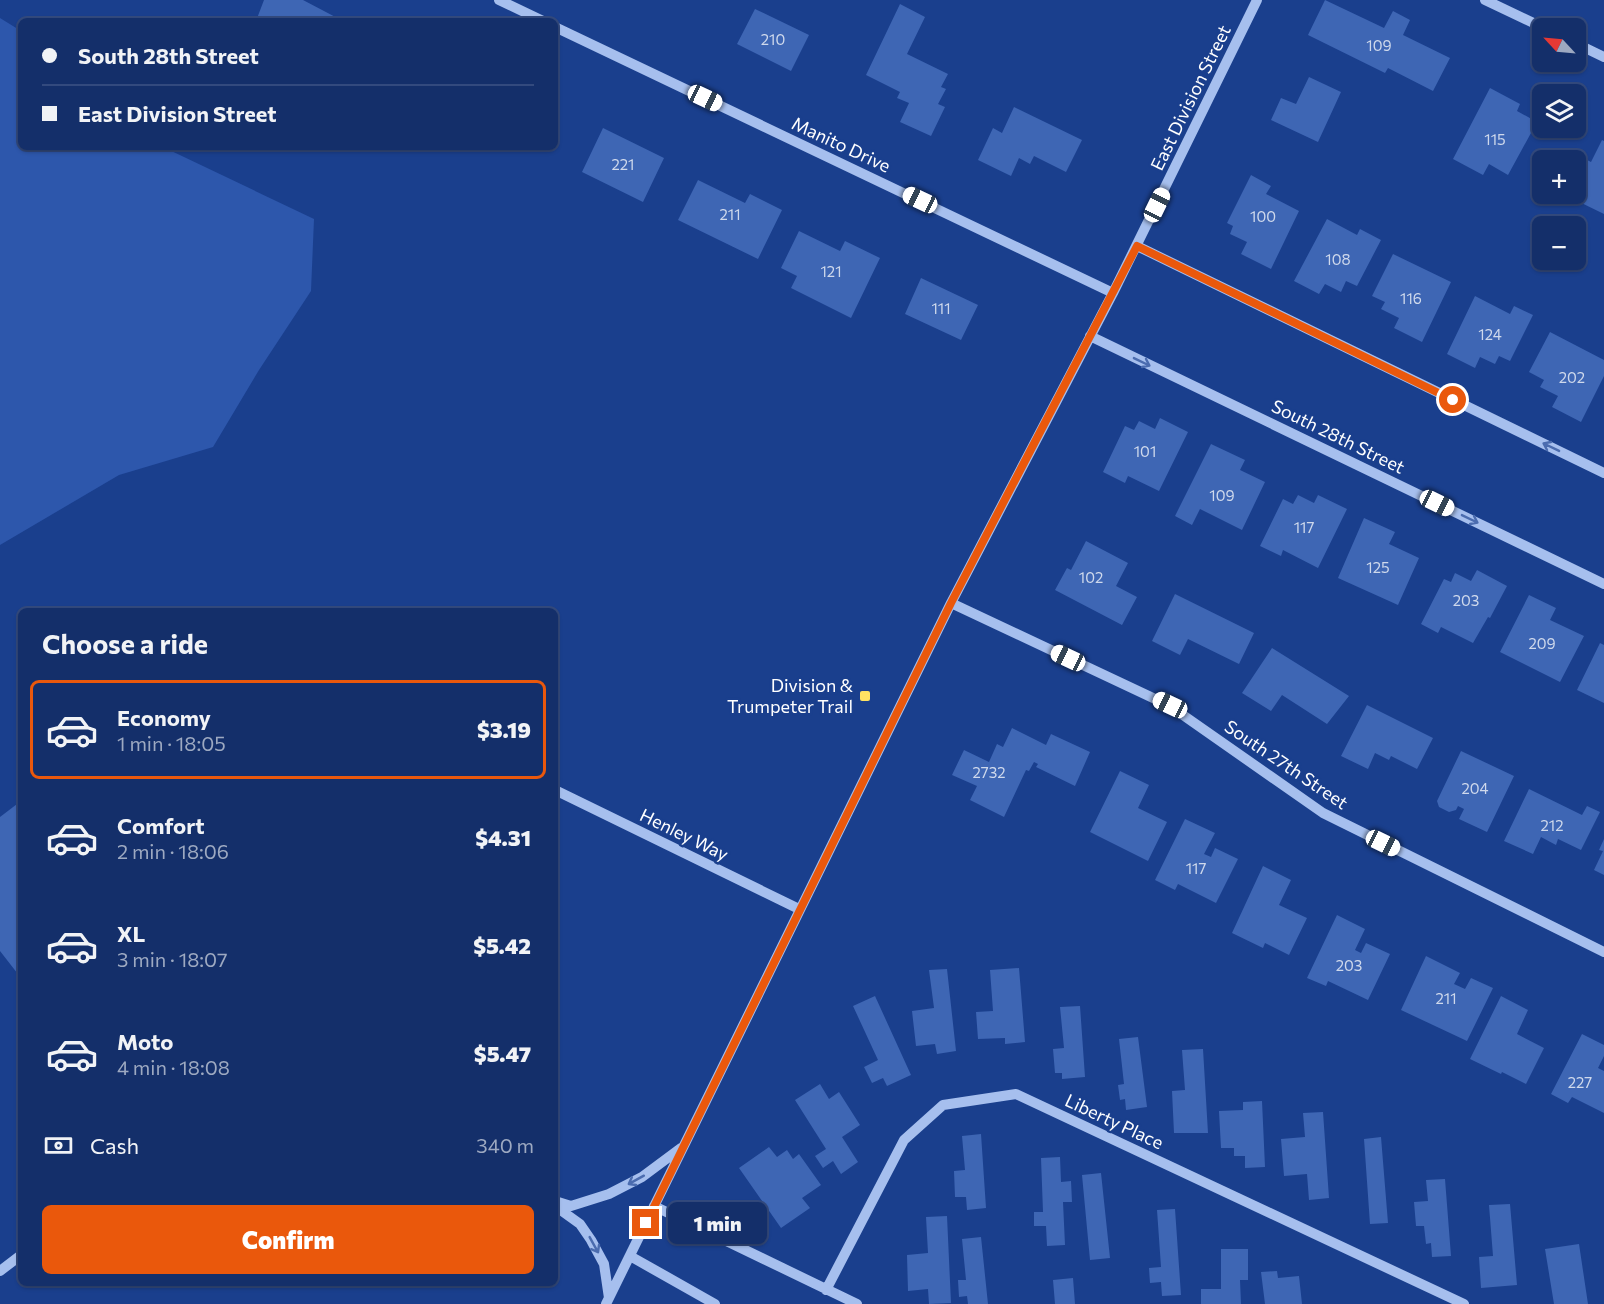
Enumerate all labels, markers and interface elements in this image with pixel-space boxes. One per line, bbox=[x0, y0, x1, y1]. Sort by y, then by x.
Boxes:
north arrow bbox=[1532, 18, 1586, 72]
map controls bbox=[1532, 18, 1586, 270]
street label: East Division Street bbox=[1145, 21, 1235, 174]
house number: 210 bbox=[761, 30, 785, 48]
house number: 109 bbox=[1366, 36, 1392, 54]
text: South 28th Street bbox=[78, 42, 259, 69]
car bbox=[685, 82, 725, 114]
button: layers bbox=[1532, 84, 1586, 138]
text: East Division Street bbox=[78, 100, 277, 127]
street label: Manito Drive bbox=[789, 112, 894, 177]
house number: 115 bbox=[1484, 130, 1506, 148]
button: + bbox=[1532, 150, 1586, 204]
house number: 221 bbox=[611, 155, 635, 173]
car bbox=[900, 184, 940, 216]
car bbox=[1141, 185, 1173, 225]
house number: 211 bbox=[719, 205, 741, 223]
house number: 100 bbox=[1250, 207, 1276, 225]
button: − bbox=[1532, 216, 1586, 270]
house number: 108 bbox=[1325, 250, 1351, 268]
house number: 121 bbox=[820, 262, 842, 280]
house number: 116 bbox=[1400, 289, 1422, 307]
house number: 111 bbox=[931, 299, 951, 317]
house number: 124 bbox=[1478, 325, 1502, 343]
one-way arrow bbox=[1133, 356, 1151, 368]
house number: 202 bbox=[1559, 368, 1585, 386]
route start bbox=[1439, 386, 1466, 413]
street label: South 28th Street bbox=[1268, 394, 1409, 478]
one-way arrow bbox=[1543, 441, 1561, 453]
house number: 101 bbox=[1134, 442, 1156, 460]
house number: 109 bbox=[1209, 486, 1235, 504]
car bbox=[1417, 487, 1457, 519]
one-way arrow bbox=[1460, 514, 1478, 525]
house number: 117 bbox=[1294, 518, 1314, 536]
house number: 125 bbox=[1366, 558, 1390, 576]
house number: 102 bbox=[1079, 568, 1103, 586]
house number: 203 bbox=[1453, 591, 1479, 609]
text: Choose a ride bbox=[42, 627, 208, 660]
house number: 209 bbox=[1528, 634, 1556, 652]
car bbox=[1048, 642, 1088, 674]
place label: Division & Trumpeter Trail bbox=[727, 674, 853, 717]
marker: Division & Trumpeter Trail bbox=[858, 689, 872, 703]
car bbox=[1150, 689, 1190, 721]
icon: car bbox=[45, 703, 99, 757]
text: Economy bbox=[117, 704, 211, 731]
street label: South 27th Street bbox=[1221, 715, 1352, 814]
text: $3.19 bbox=[477, 716, 531, 743]
text: 1 min · 18:05 bbox=[117, 731, 226, 755]
house number: 2732 bbox=[972, 763, 1006, 781]
house number: 204 bbox=[1461, 779, 1489, 797]
street label: Henley Way bbox=[637, 803, 732, 865]
icon: car bbox=[45, 811, 99, 865]
text: Comfort bbox=[117, 812, 205, 839]
house number: 212 bbox=[1540, 816, 1564, 834]
text: $4.31 bbox=[475, 824, 531, 851]
car bbox=[1363, 827, 1403, 859]
text: 2 min · 18:06 bbox=[117, 839, 229, 863]
house number: 117 bbox=[1186, 859, 1206, 877]
icon: car bbox=[45, 919, 99, 973]
text: XL bbox=[117, 920, 145, 947]
text: $5.42 bbox=[473, 932, 531, 959]
text: 3 min · 18:07 bbox=[117, 947, 228, 971]
house number: 203 bbox=[1336, 956, 1362, 974]
house number: 211 bbox=[1435, 989, 1457, 1007]
icon: car bbox=[45, 1027, 99, 1081]
text: Moto bbox=[117, 1028, 173, 1055]
text: $5.47 bbox=[474, 1040, 531, 1067]
text: 4 min · 18:08 bbox=[117, 1055, 230, 1079]
house number: 227 bbox=[1568, 1073, 1592, 1091]
street label: Liberty Place bbox=[1062, 1089, 1167, 1153]
icon: cash bbox=[42, 1129, 75, 1162]
text: Cash bbox=[90, 1132, 139, 1159]
text: 340 m bbox=[476, 1133, 534, 1157]
one-way arrow bbox=[627, 1175, 645, 1186]
callout: 1 min bbox=[667, 1202, 766, 1244]
button: Confirm bbox=[42, 1205, 534, 1274]
route end bbox=[632, 1209, 659, 1236]
text: 1 min bbox=[693, 1211, 742, 1235]
one-way arrow bbox=[588, 1236, 600, 1253]

